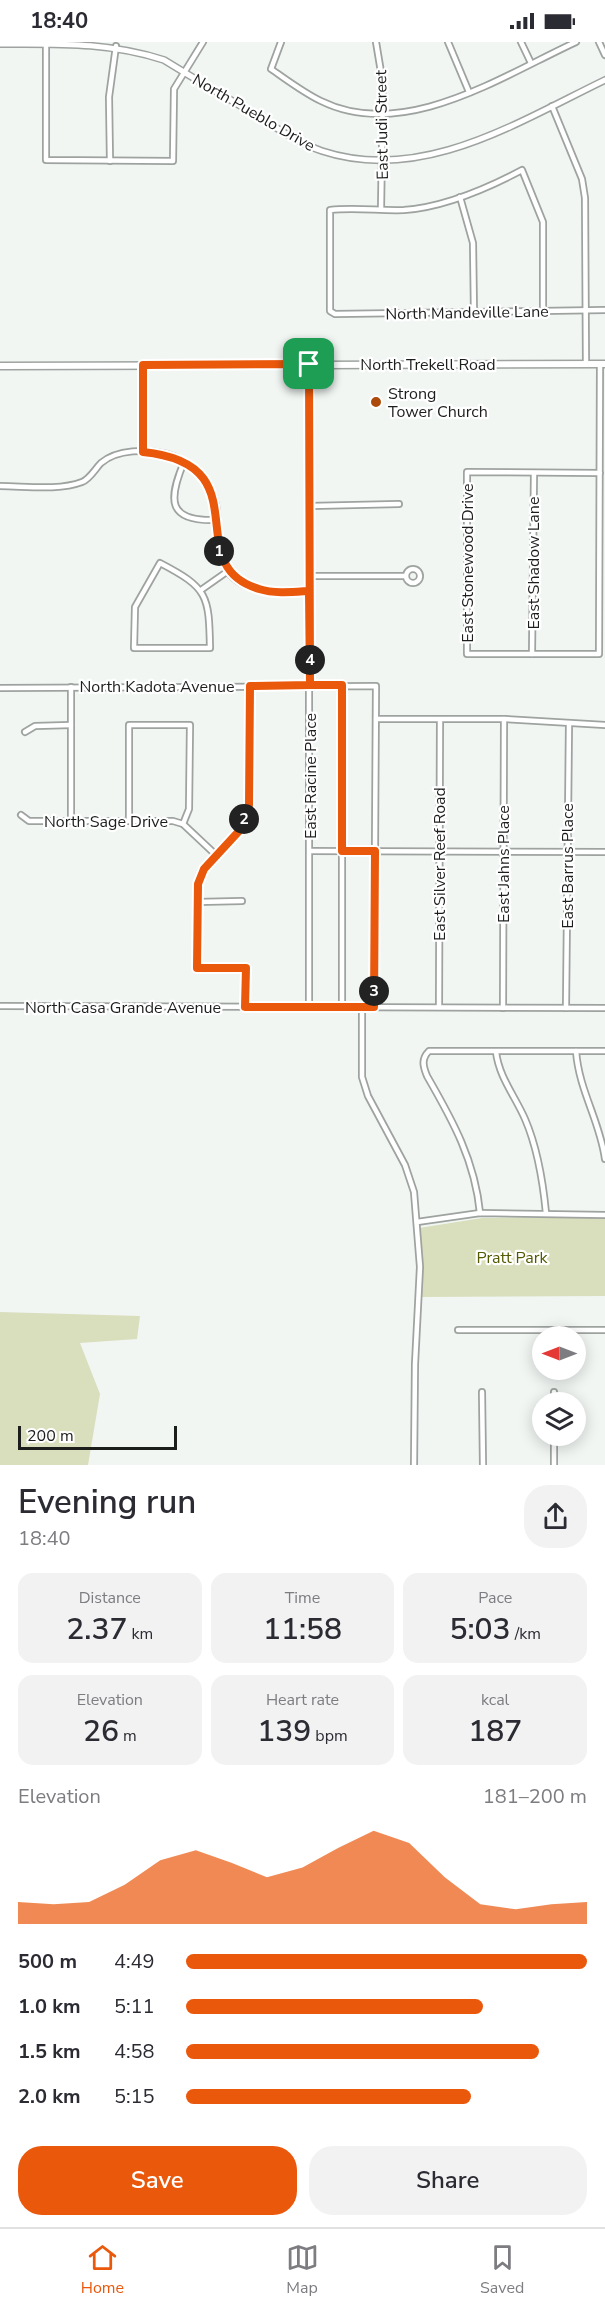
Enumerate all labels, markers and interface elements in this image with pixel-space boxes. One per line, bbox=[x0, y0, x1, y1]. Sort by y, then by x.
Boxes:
text: 18:40 bbox=[30, 6, 88, 36]
street label: North Pueblo Drive bbox=[188, 69, 319, 157]
street label: East Judi Street bbox=[370, 69, 394, 180]
street label: North Mandeville Lane bbox=[385, 301, 549, 325]
pin bbox=[283, 338, 334, 389]
icon: arrive bbox=[292, 347, 325, 380]
street label: North Trekell Road bbox=[360, 354, 496, 376]
place label: Strong Tower Church bbox=[388, 383, 488, 423]
marker: Strong Tower Church bbox=[369, 395, 383, 409]
street label: East Stonewood Drive bbox=[457, 483, 479, 643]
street label: East Shadow Lane bbox=[523, 497, 545, 629]
pin: 1 bbox=[204, 536, 234, 566]
text: 1 bbox=[214, 540, 224, 562]
pin: 4 bbox=[295, 645, 325, 675]
text: 4 bbox=[305, 649, 315, 671]
street label: North Kadota Avenue bbox=[80, 676, 234, 698]
street label: East Racine Place bbox=[300, 713, 322, 839]
street label: East Silver Reef Road bbox=[429, 787, 451, 941]
street label: East Barrus Place bbox=[557, 803, 579, 929]
pin: 2 bbox=[229, 804, 259, 834]
street label: East Jahns Place bbox=[493, 805, 515, 923]
text: 2 bbox=[239, 808, 249, 830]
street label: North Sage Drive bbox=[44, 811, 168, 833]
pin: 3 bbox=[359, 976, 389, 1006]
text: 3 bbox=[369, 980, 379, 1002]
street label: North Casa Grande Avenue bbox=[25, 997, 221, 1019]
park label: Pratt Park bbox=[476, 1247, 549, 1269]
north arrow bbox=[532, 1326, 586, 1380]
map controls bbox=[532, 1326, 586, 1446]
button: layers bbox=[532, 1392, 586, 1446]
scale bar bbox=[18, 1423, 177, 1450]
text: 200 m bbox=[27, 1425, 74, 1447]
text: Evening run bbox=[18, 1480, 196, 1525]
button: share bbox=[524, 1485, 587, 1548]
text: 18:40 bbox=[18, 1525, 71, 1552]
text: Distance bbox=[79, 1587, 141, 1609]
text: Time bbox=[285, 1587, 320, 1609]
text: Pace bbox=[478, 1587, 512, 1609]
text: 2.37 bbox=[66, 1609, 127, 1650]
text: 11:58 bbox=[263, 1609, 342, 1650]
text: 5:03 bbox=[449, 1609, 511, 1650]
text: km bbox=[127, 1623, 153, 1645]
text: /km bbox=[511, 1623, 541, 1645]
text: Elevation bbox=[77, 1689, 143, 1711]
text: Heart rate bbox=[266, 1689, 339, 1711]
text: kcal bbox=[481, 1689, 509, 1711]
text: 26 bbox=[83, 1711, 119, 1752]
text: 139 bbox=[257, 1711, 311, 1752]
text: 187 bbox=[468, 1711, 522, 1752]
text: m bbox=[119, 1725, 137, 1747]
text: bpm bbox=[311, 1725, 348, 1747]
text: Elevation bbox=[18, 1783, 101, 1810]
text: 181–200 m bbox=[483, 1783, 587, 1810]
text: 500 m bbox=[18, 1948, 77, 1975]
text: 4:49 bbox=[114, 1948, 155, 1975]
text: 1.0 km bbox=[18, 1993, 81, 2020]
text: 5:11 bbox=[114, 1993, 155, 2020]
text: 1.5 km bbox=[18, 2038, 81, 2065]
text: 4:58 bbox=[114, 2038, 155, 2065]
text: 2.0 km bbox=[18, 2083, 81, 2110]
text: 5:15 bbox=[114, 2083, 155, 2110]
button: Save bbox=[18, 2146, 297, 2215]
button: Share bbox=[309, 2146, 587, 2215]
tab: Home bbox=[81, 2241, 124, 2299]
tab: Map bbox=[286, 2241, 319, 2299]
tab: Saved bbox=[480, 2241, 524, 2299]

